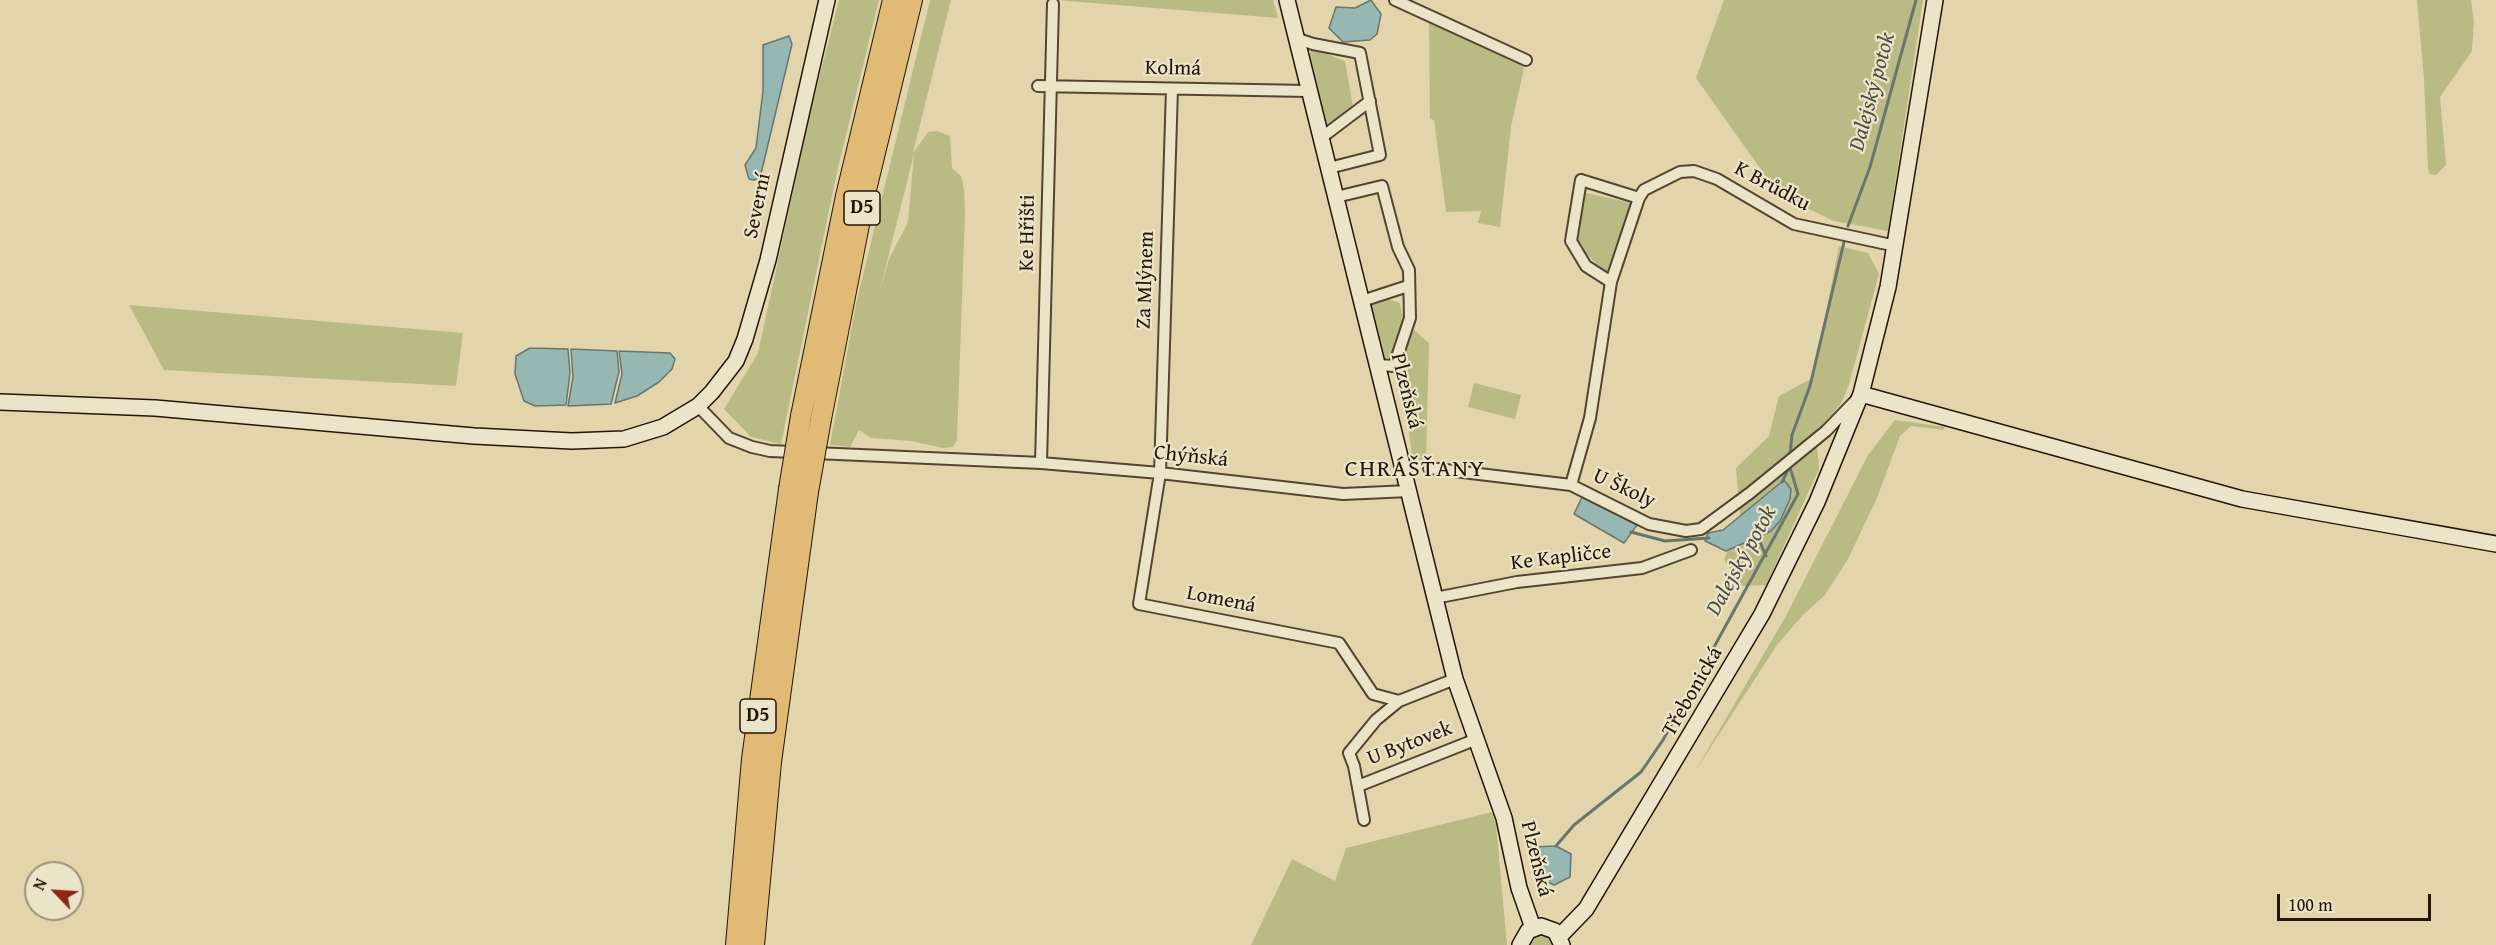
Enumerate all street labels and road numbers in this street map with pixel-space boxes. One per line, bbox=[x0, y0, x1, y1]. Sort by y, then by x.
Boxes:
street label: Kolmá bbox=[1145, 56, 1201, 82]
street label: K Brůdku bbox=[1730, 157, 1814, 217]
street label: Severní bbox=[739, 171, 777, 241]
road number: D5 bbox=[844, 191, 880, 225]
street label: Ke Hřišti bbox=[1015, 194, 1041, 272]
street label: Za Mlýnem bbox=[1132, 231, 1160, 329]
street label: Plzeňská bbox=[1384, 351, 1428, 431]
street label: Chýňská bbox=[1153, 441, 1229, 473]
street label: U Školy bbox=[1589, 464, 1659, 514]
street label: Ke Kapličce bbox=[1509, 539, 1613, 577]
street label: Lomená bbox=[1184, 581, 1258, 619]
street label: Třebonická bbox=[1657, 643, 1729, 741]
road number: D5 bbox=[740, 699, 776, 733]
street label: U Bytovek bbox=[1364, 716, 1456, 772]
street label: Plzeňská bbox=[1514, 819, 1558, 899]

